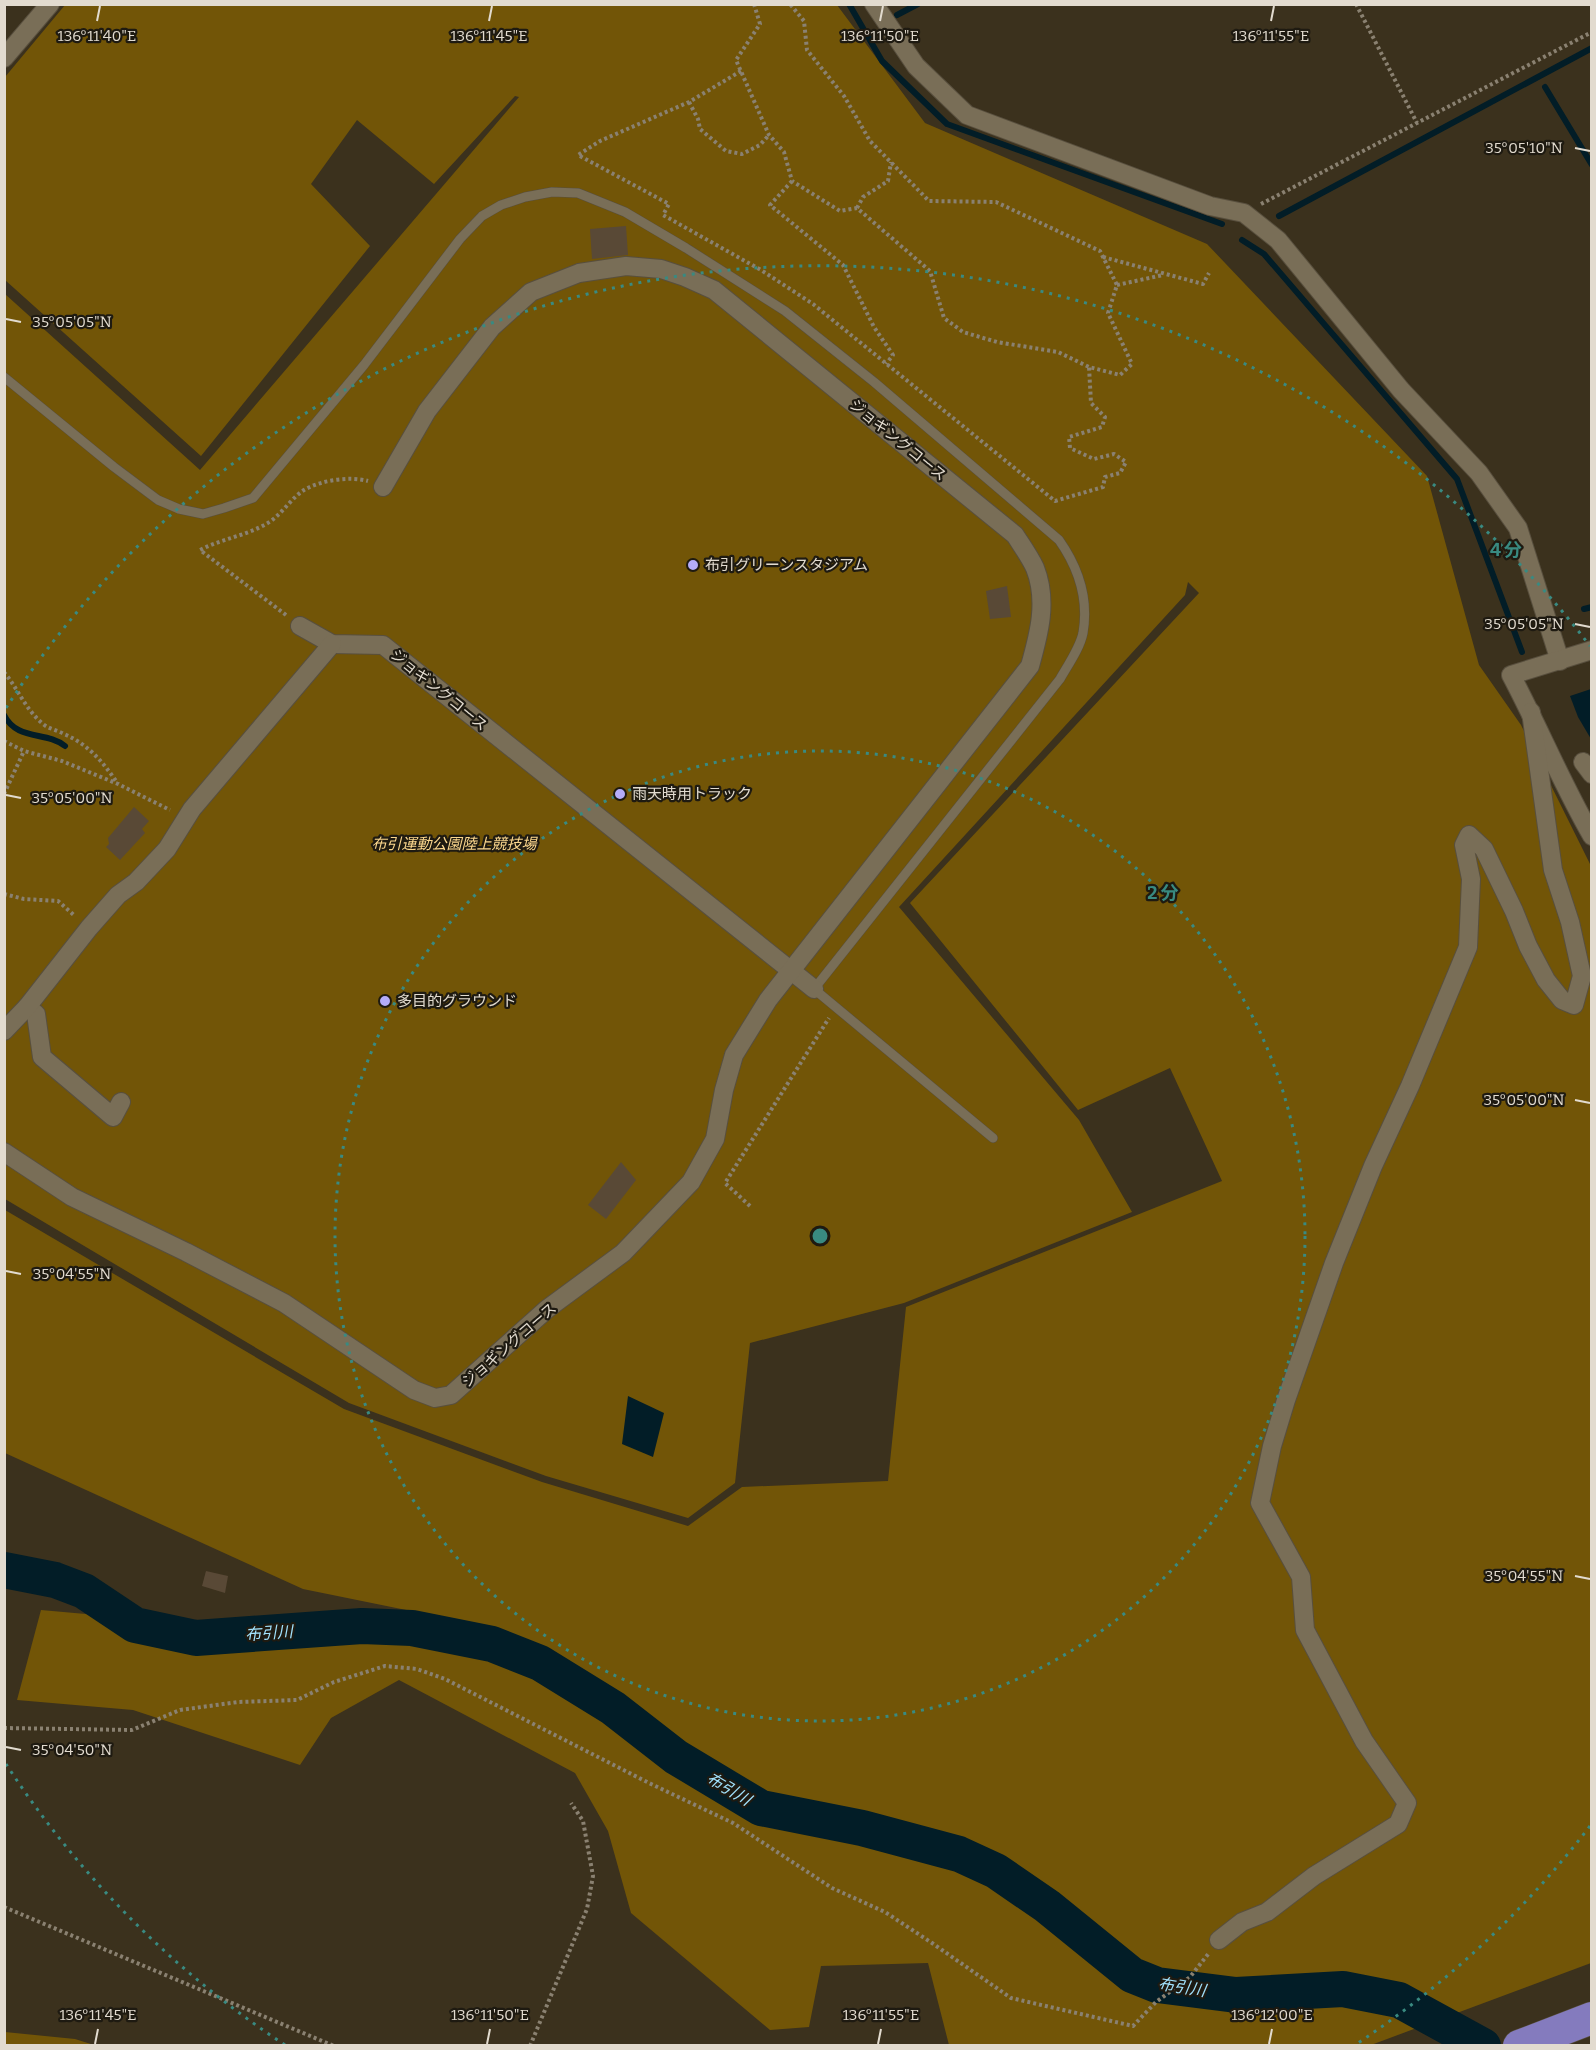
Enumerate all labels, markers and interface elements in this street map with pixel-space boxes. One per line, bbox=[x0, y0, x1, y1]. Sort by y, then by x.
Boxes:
text: 136°11'40"E bbox=[58, 27, 136, 45]
text: 136°11'45"E bbox=[450, 27, 528, 45]
text: 136°11'50"E bbox=[841, 27, 919, 45]
text: 136°11'55"E bbox=[1233, 27, 1309, 45]
text: 35°05'10"N bbox=[1485, 139, 1563, 157]
text: 35°05'05"N bbox=[32, 313, 112, 331]
street label: ジョギングコース bbox=[846, 395, 950, 485]
text: 4 分 bbox=[1490, 539, 1522, 561]
place label: 布引グリーンスタジアム bbox=[705, 556, 868, 574]
marker: 布引グリーンスタジアム bbox=[686, 558, 700, 572]
text: 35°05'05"N bbox=[1484, 615, 1564, 633]
street label: ジョギングコース bbox=[387, 645, 491, 735]
place label: 雨天時用トラック bbox=[632, 785, 752, 803]
marker: 雨天時用トラック bbox=[613, 787, 627, 801]
text: 35°05'00"N bbox=[32, 789, 113, 807]
park label: 布引運動公園陸上競技場 bbox=[371, 835, 538, 853]
text: 2 分 bbox=[1147, 882, 1179, 904]
place label: 多目的グラウンド bbox=[397, 992, 517, 1010]
marker: 多目的グラウンド bbox=[378, 994, 392, 1008]
text: 35°05'00"N bbox=[1484, 1091, 1565, 1109]
centre of rings bbox=[810, 1226, 830, 1246]
text: 35°04'55"N bbox=[33, 1265, 111, 1283]
street label: ジョギングコース bbox=[458, 1299, 560, 1391]
text: 35°04'55"N bbox=[1485, 1567, 1563, 1585]
water label: 布引川 bbox=[244, 1622, 296, 1644]
text: 35°04'50"N bbox=[32, 1741, 112, 1759]
water label: 布引川 bbox=[704, 1768, 756, 1811]
water label: 布引川 bbox=[1157, 1974, 1209, 2000]
text: 136°11'45"E bbox=[59, 2006, 137, 2024]
text: 136°11'50"E bbox=[451, 2006, 529, 2024]
text: 136°11'55"E bbox=[843, 2006, 919, 2024]
text: 136°12'00"E bbox=[1231, 2006, 1313, 2024]

